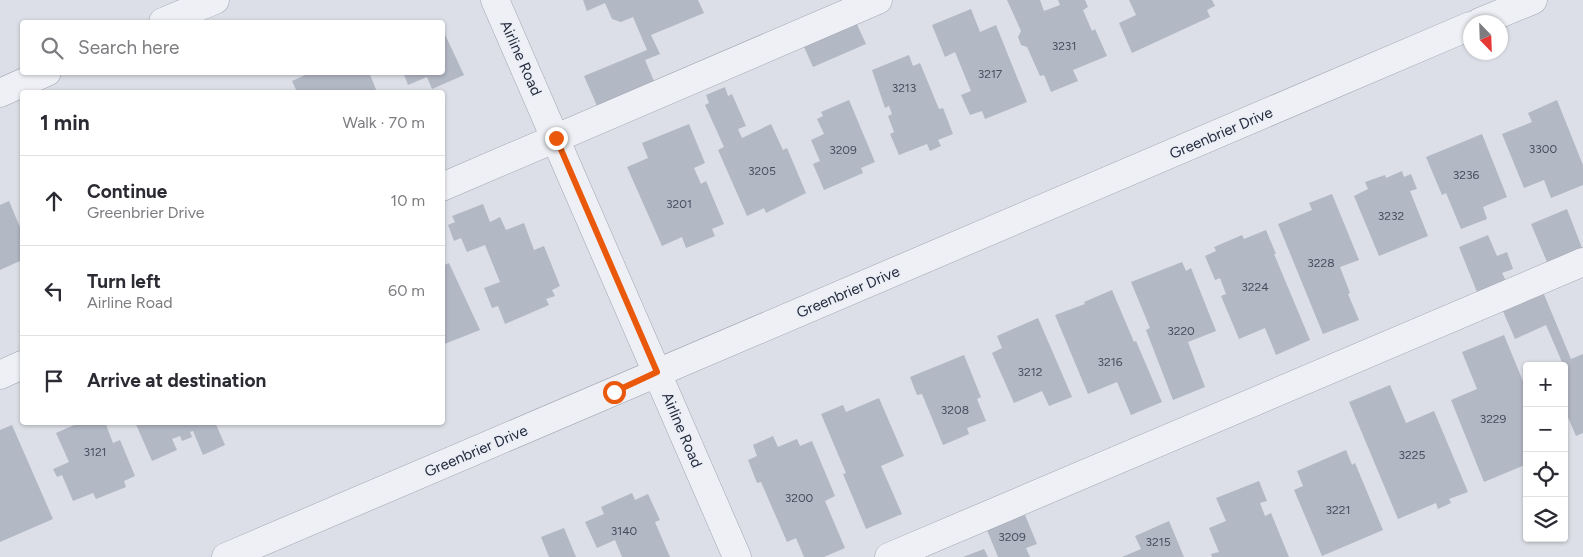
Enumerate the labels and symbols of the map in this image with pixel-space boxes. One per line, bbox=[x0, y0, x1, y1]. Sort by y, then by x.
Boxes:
north arrow bbox=[1463, 15, 1508, 60]
street label: Airline Road bbox=[496, 18, 546, 98]
house number: 3231 bbox=[1052, 39, 1076, 53]
house number: 3217 bbox=[978, 67, 1003, 81]
house number: 3213 bbox=[892, 81, 916, 95]
street label: Greenbrier Drive bbox=[1167, 103, 1275, 163]
route end bbox=[545, 127, 568, 150]
house number: 3300 bbox=[1529, 142, 1558, 156]
house number: 3209 bbox=[829, 143, 857, 157]
house number: 3205 bbox=[748, 164, 776, 178]
house number: 3236 bbox=[1453, 168, 1479, 182]
house number: 3201 bbox=[666, 197, 692, 211]
house number: 3232 bbox=[1378, 209, 1404, 223]
house number: 3228 bbox=[1307, 256, 1335, 270]
street label: Greenbrier Drive bbox=[794, 262, 902, 322]
house number: 3224 bbox=[1241, 280, 1269, 294]
house number: 3220 bbox=[1167, 324, 1195, 338]
house number: 3216 bbox=[1098, 355, 1123, 369]
house number: 3212 bbox=[1018, 365, 1042, 379]
route start bbox=[603, 381, 626, 404]
street label: Airline Road bbox=[658, 390, 706, 470]
house number: 3208 bbox=[941, 403, 969, 417]
house number: 3229 bbox=[1480, 412, 1507, 426]
street label: Greenbrier Drive bbox=[422, 421, 530, 481]
house number: 3121 bbox=[83, 445, 107, 459]
house number: 3225 bbox=[1399, 448, 1426, 462]
house number: 3200 bbox=[785, 491, 814, 505]
house number: 3221 bbox=[1326, 503, 1350, 517]
house number: 3140 bbox=[611, 524, 638, 538]
house number: 3209 bbox=[998, 530, 1026, 544]
house number: 3215 bbox=[1145, 535, 1171, 549]

